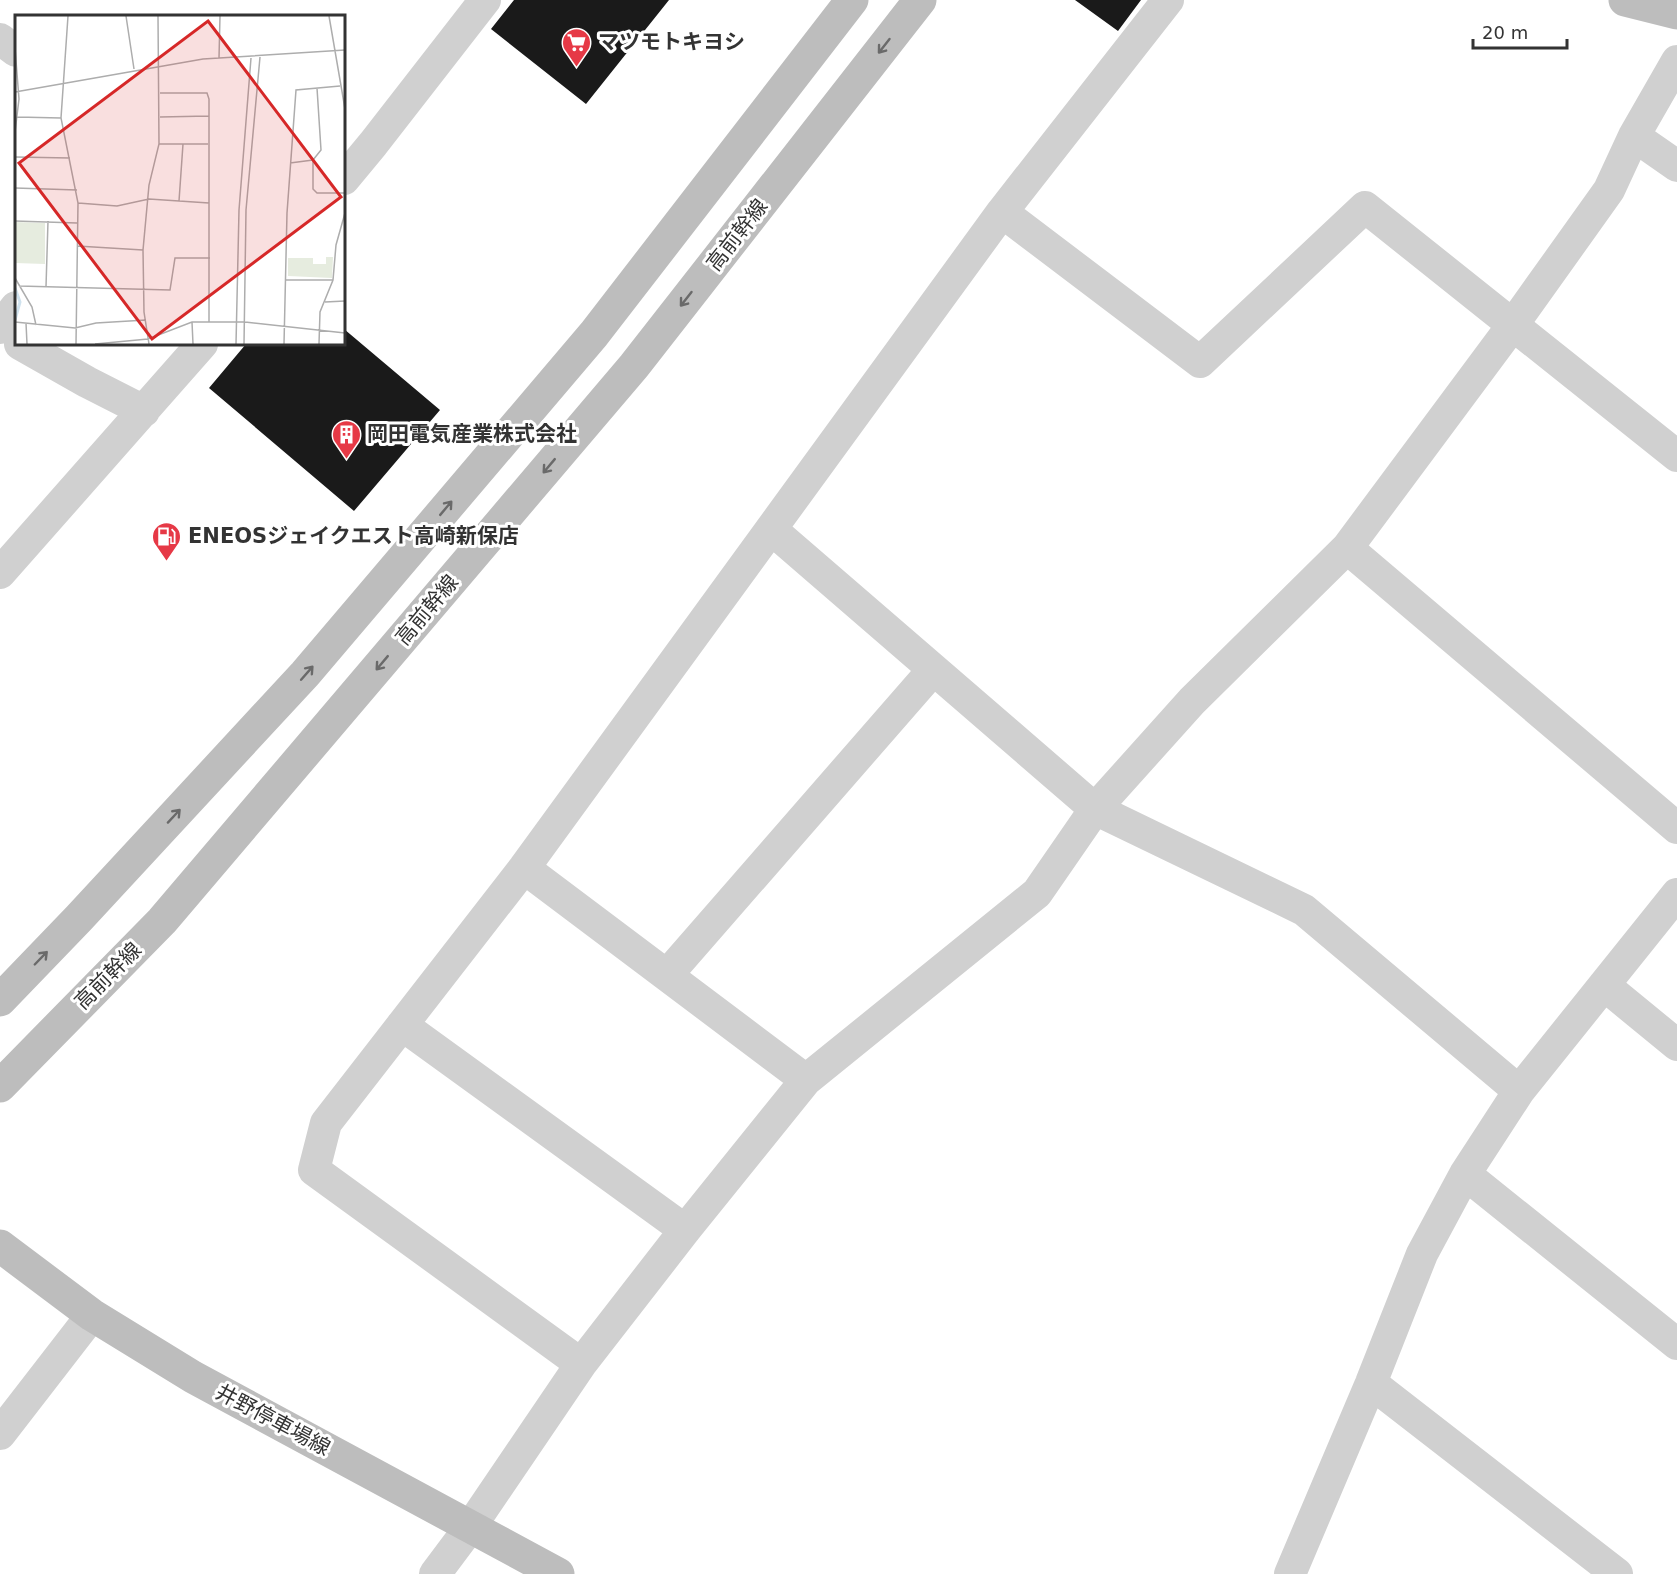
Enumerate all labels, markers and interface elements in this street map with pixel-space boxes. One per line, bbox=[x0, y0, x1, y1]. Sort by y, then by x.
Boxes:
scale bar bbox=[1473, 12, 1568, 50]
inset map bbox=[15, 15, 345, 345]
text: 20 m bbox=[1482, 22, 1528, 43]
supermarket icon: マツモトキヨシ bbox=[561, 26, 593, 68]
place label: マツモトキヨシ bbox=[598, 30, 745, 54]
one-way arrow bbox=[877, 38, 890, 54]
street label: 高前幹線 bbox=[702, 195, 772, 275]
one-way arrow bbox=[680, 291, 693, 307]
building icon: 岡田電気産業株式会社 bbox=[330, 418, 362, 460]
place label: 岡田電気産業株式会社 bbox=[367, 422, 577, 446]
one-way arrow bbox=[542, 458, 556, 473]
one-way arrow bbox=[440, 500, 453, 516]
fuel station icon: ENEOSジェイクエスト高崎新保店 bbox=[151, 520, 183, 562]
place label: ENEOSジェイクエスト高崎新保店 bbox=[188, 524, 519, 548]
street label: 高前幹線 bbox=[391, 570, 463, 650]
one-way arrow bbox=[375, 655, 389, 670]
one-way arrow bbox=[300, 665, 313, 681]
one-way arrow bbox=[167, 808, 181, 823]
street label: 高前幹線 bbox=[70, 938, 146, 1014]
one-way arrow bbox=[33, 951, 47, 966]
street label: 井野停車場線 bbox=[212, 1380, 334, 1460]

